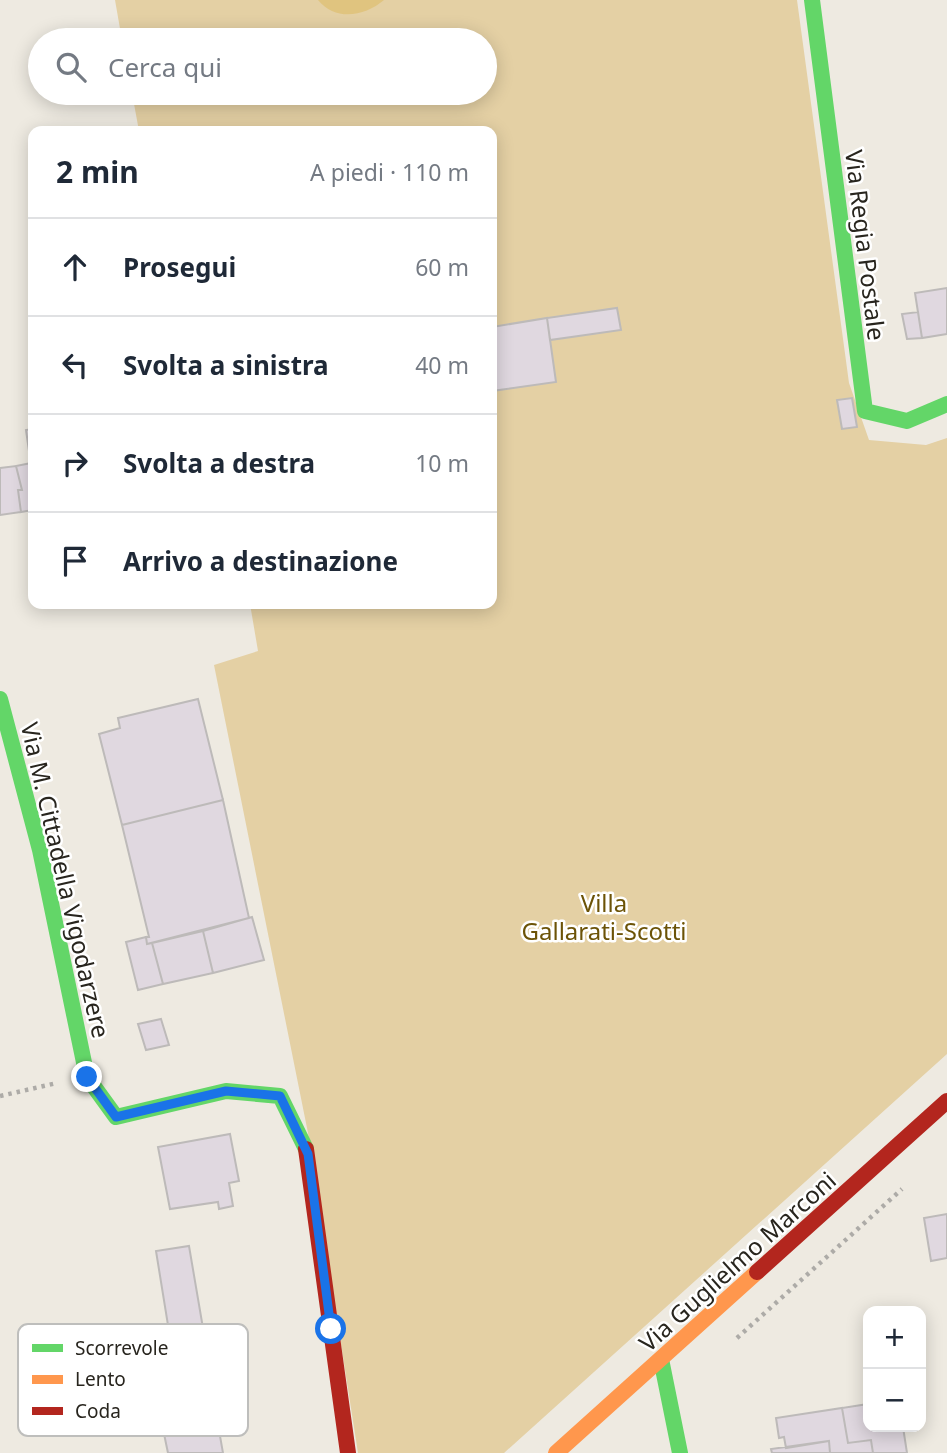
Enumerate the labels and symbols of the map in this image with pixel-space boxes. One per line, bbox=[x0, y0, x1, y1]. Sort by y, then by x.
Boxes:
street label: Via Regia Postale bbox=[838, 148, 894, 342]
street label: Via M. Cittadella Vigodarzere bbox=[14, 719, 118, 1041]
park label: Villa Gallarati-Scotti bbox=[522, 886, 687, 947]
route end bbox=[71, 1061, 102, 1092]
street label: Via Guglielmo Marconi bbox=[631, 1164, 843, 1358]
route start bbox=[315, 1313, 346, 1344]
legend bbox=[18, 1324, 248, 1436]
text: Scorrevole bbox=[75, 1335, 168, 1361]
text: Lento bbox=[75, 1366, 126, 1392]
text: Coda bbox=[75, 1398, 121, 1424]

